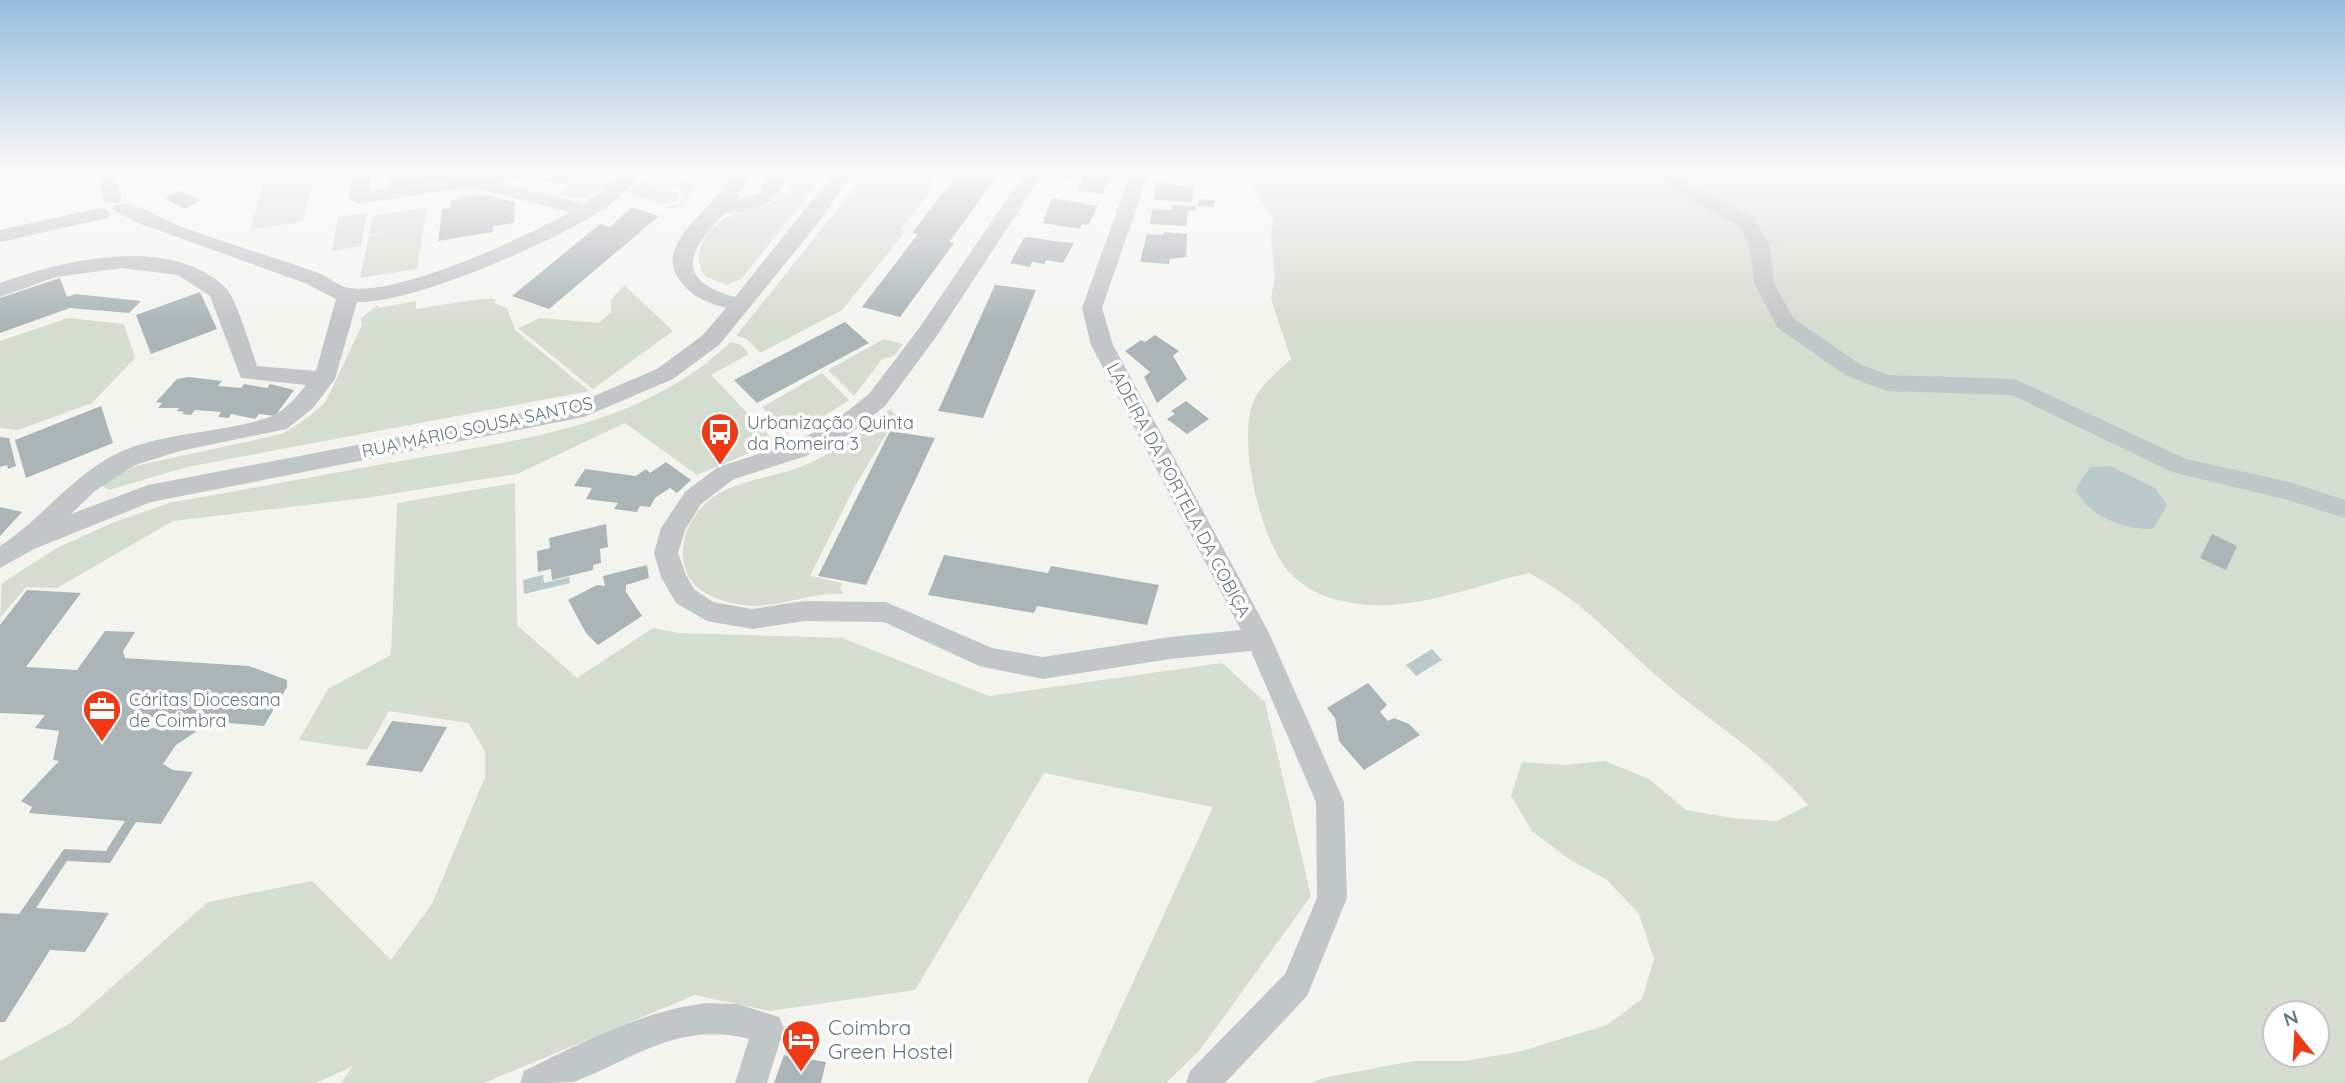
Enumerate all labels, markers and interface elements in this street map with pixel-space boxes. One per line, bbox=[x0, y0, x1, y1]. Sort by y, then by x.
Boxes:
street label: LADEIRA DA PORTELA DA COBIÇA bbox=[1102, 359, 1256, 622]
street label: RUA MÁRIO SOUSA SANTOS bbox=[359, 391, 595, 463]
bus stop icon: Urbanização Quinta da Romeira 3 bbox=[699, 411, 741, 466]
place label: Urbanização Quinta da Romeira 3 bbox=[747, 411, 914, 455]
office icon: Cáritas Diocesana de Coimbra bbox=[81, 688, 123, 743]
place label: Cáritas Diocesana de Coimbra bbox=[129, 688, 281, 732]
north arrow bbox=[2261, 999, 2331, 1069]
text: N bbox=[2280, 1004, 2301, 1031]
place label: Coimbra Green Hostel bbox=[828, 1014, 953, 1064]
hotel icon: Coimbra Green Hostel bbox=[780, 1018, 822, 1073]

